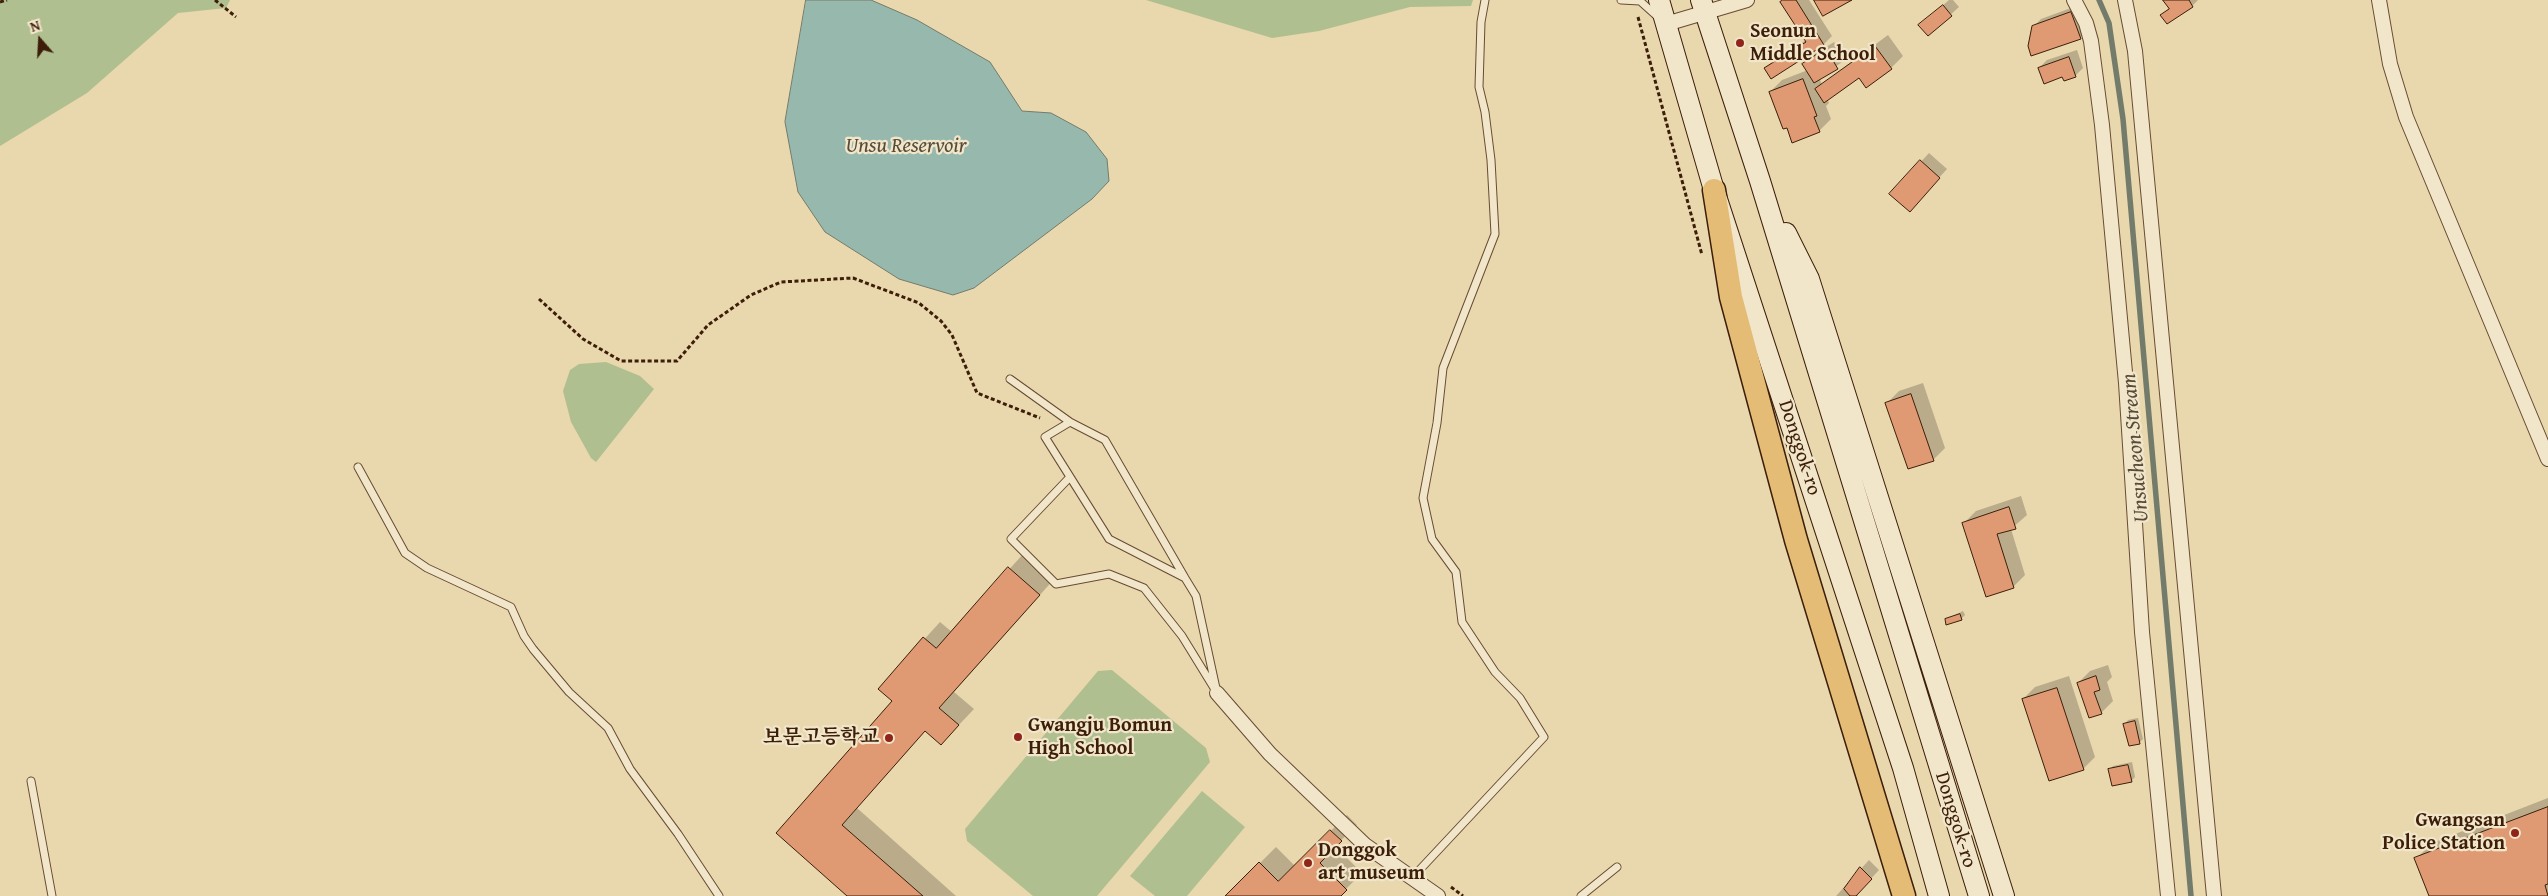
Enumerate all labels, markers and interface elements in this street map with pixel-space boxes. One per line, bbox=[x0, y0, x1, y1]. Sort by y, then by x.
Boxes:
north arrow bbox=[15, 15, 65, 65]
text: N bbox=[27, 15, 43, 37]
place label: Seonun Middle School bbox=[1750, 20, 1876, 67]
marker: Seonun Middle School bbox=[1734, 37, 1746, 49]
water label: Unsu Reservoir bbox=[846, 134, 966, 160]
water label: Unsucheon Stream bbox=[2117, 372, 2155, 524]
street label: Donggok-ro bbox=[1772, 397, 1826, 499]
place label: Gwangju Bomun High School bbox=[1028, 714, 1172, 761]
place label: 보문고등학교 bbox=[763, 726, 879, 750]
marker: Gwangju Bomun High School bbox=[1012, 731, 1024, 743]
marker: 보문고등학교 bbox=[883, 732, 895, 744]
street label: Donggok-ro bbox=[1929, 769, 1981, 871]
place label: Gwangsan Police Station bbox=[2382, 809, 2505, 856]
marker: Gwangsan Police Station bbox=[2509, 827, 2521, 839]
place label: Donggok art museum bbox=[1318, 839, 1425, 886]
marker: Donggok art museum bbox=[1302, 857, 1314, 869]

